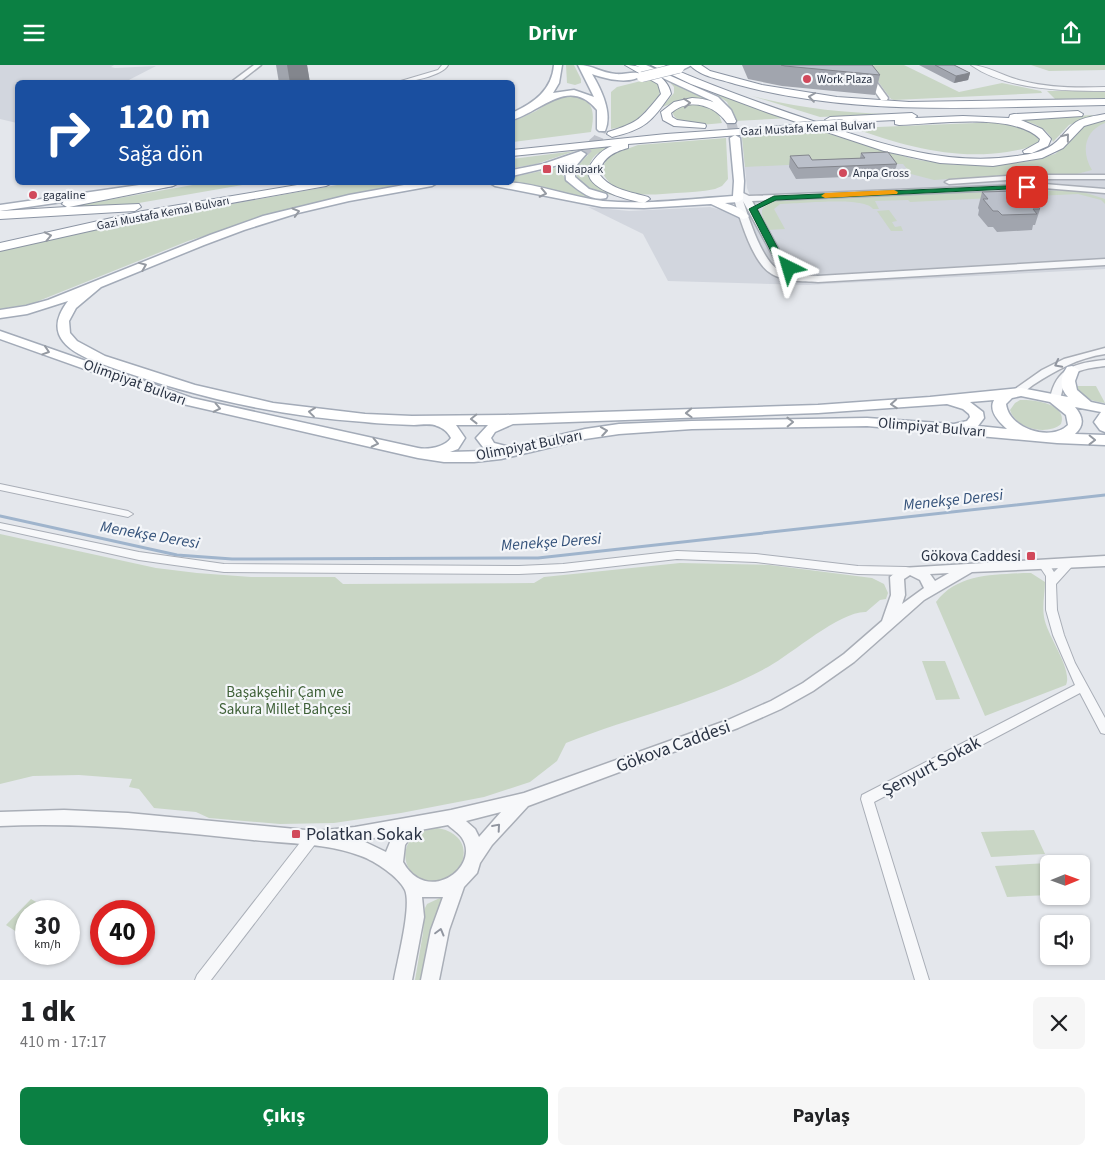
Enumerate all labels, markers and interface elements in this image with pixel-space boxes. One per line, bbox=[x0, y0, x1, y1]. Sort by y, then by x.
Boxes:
text: Drivr bbox=[528, 17, 577, 49]
icon: menu bbox=[20, 19, 48, 47]
icon: share bbox=[1057, 19, 1085, 47]
place label: Work Plaza bbox=[817, 71, 872, 88]
marker: Work Plaza bbox=[801, 73, 813, 85]
text: 120 m bbox=[118, 92, 210, 142]
one-way arrow bbox=[807, 92, 815, 103]
one-way arrow bbox=[683, 98, 691, 109]
icon: right bbox=[35, 100, 100, 165]
street label: Gazi Mustafa Kemal Bulvarı bbox=[740, 116, 876, 141]
one-way arrow bbox=[1061, 134, 1070, 143]
text: Sağa dön bbox=[118, 138, 203, 170]
place label: Nidapark bbox=[557, 161, 603, 178]
marker: Nidapark bbox=[541, 163, 553, 175]
place label: Anpa Gross bbox=[853, 165, 909, 182]
pin bbox=[1006, 166, 1048, 208]
marker: Anpa Gross bbox=[837, 167, 849, 179]
icon: arrive bbox=[1013, 173, 1041, 201]
place label: gagaline bbox=[43, 187, 85, 204]
one-way arrow bbox=[538, 187, 547, 197]
marker: gagaline bbox=[27, 189, 39, 201]
street label: Gazi Mustafa Kemal Bulvarı bbox=[95, 192, 231, 235]
one-way arrow bbox=[292, 207, 300, 217]
one-way arrow bbox=[43, 231, 52, 242]
position arrow bbox=[762, 241, 814, 293]
one-way arrow bbox=[138, 262, 147, 272]
one-way arrow bbox=[41, 345, 50, 355]
street label: Olimpiyat Bulvarı bbox=[80, 354, 189, 411]
one-way arrow bbox=[1055, 358, 1064, 368]
one-way arrow bbox=[889, 399, 897, 410]
one-way arrow bbox=[212, 403, 221, 413]
one-way arrow bbox=[308, 407, 316, 418]
one-way arrow bbox=[685, 407, 693, 418]
street label: Olimpiyat Bulvarı bbox=[877, 412, 987, 443]
one-way arrow bbox=[470, 414, 478, 425]
one-way arrow bbox=[786, 417, 794, 427]
street label: Olimpiyat Bulvarı bbox=[474, 425, 584, 466]
one-way arrow bbox=[599, 426, 608, 436]
one-way arrow bbox=[1088, 435, 1096, 445]
one-way arrow bbox=[371, 437, 380, 448]
water label: Menekşe Deresi bbox=[902, 484, 1004, 516]
water label: Menekşe Deresi bbox=[98, 515, 201, 555]
water label: Menekşe Deresi bbox=[500, 528, 602, 556]
place label: Gökova Caddesi bbox=[921, 546, 1021, 567]
marker: Gökova Caddesi bbox=[1025, 550, 1037, 562]
park label: Başakşehir Çam ve Sakura Millet Bahçesi bbox=[219, 682, 351, 720]
street label: Gökova Caddesi bbox=[612, 714, 734, 779]
street label: Şenyurt Sokak bbox=[877, 730, 985, 803]
place label: Polatkan Sokak bbox=[306, 822, 422, 847]
one-way arrow bbox=[492, 823, 501, 832]
marker: Polatkan Sokak bbox=[290, 828, 302, 840]
north arrow bbox=[1040, 855, 1090, 905]
map controls bbox=[1040, 855, 1090, 965]
speed limit sign: 40 bbox=[90, 900, 155, 965]
text: 30 bbox=[34, 908, 61, 944]
button: sound bbox=[1040, 915, 1090, 965]
one-way arrow bbox=[434, 929, 444, 937]
text: km/h bbox=[34, 936, 61, 953]
text: 1 dk bbox=[20, 990, 75, 1033]
button: close bbox=[1033, 997, 1085, 1049]
text: 410 m · 17:17 bbox=[20, 1031, 107, 1053]
button: Çıkış bbox=[20, 1087, 548, 1145]
button: Paylaş bbox=[558, 1087, 1085, 1145]

